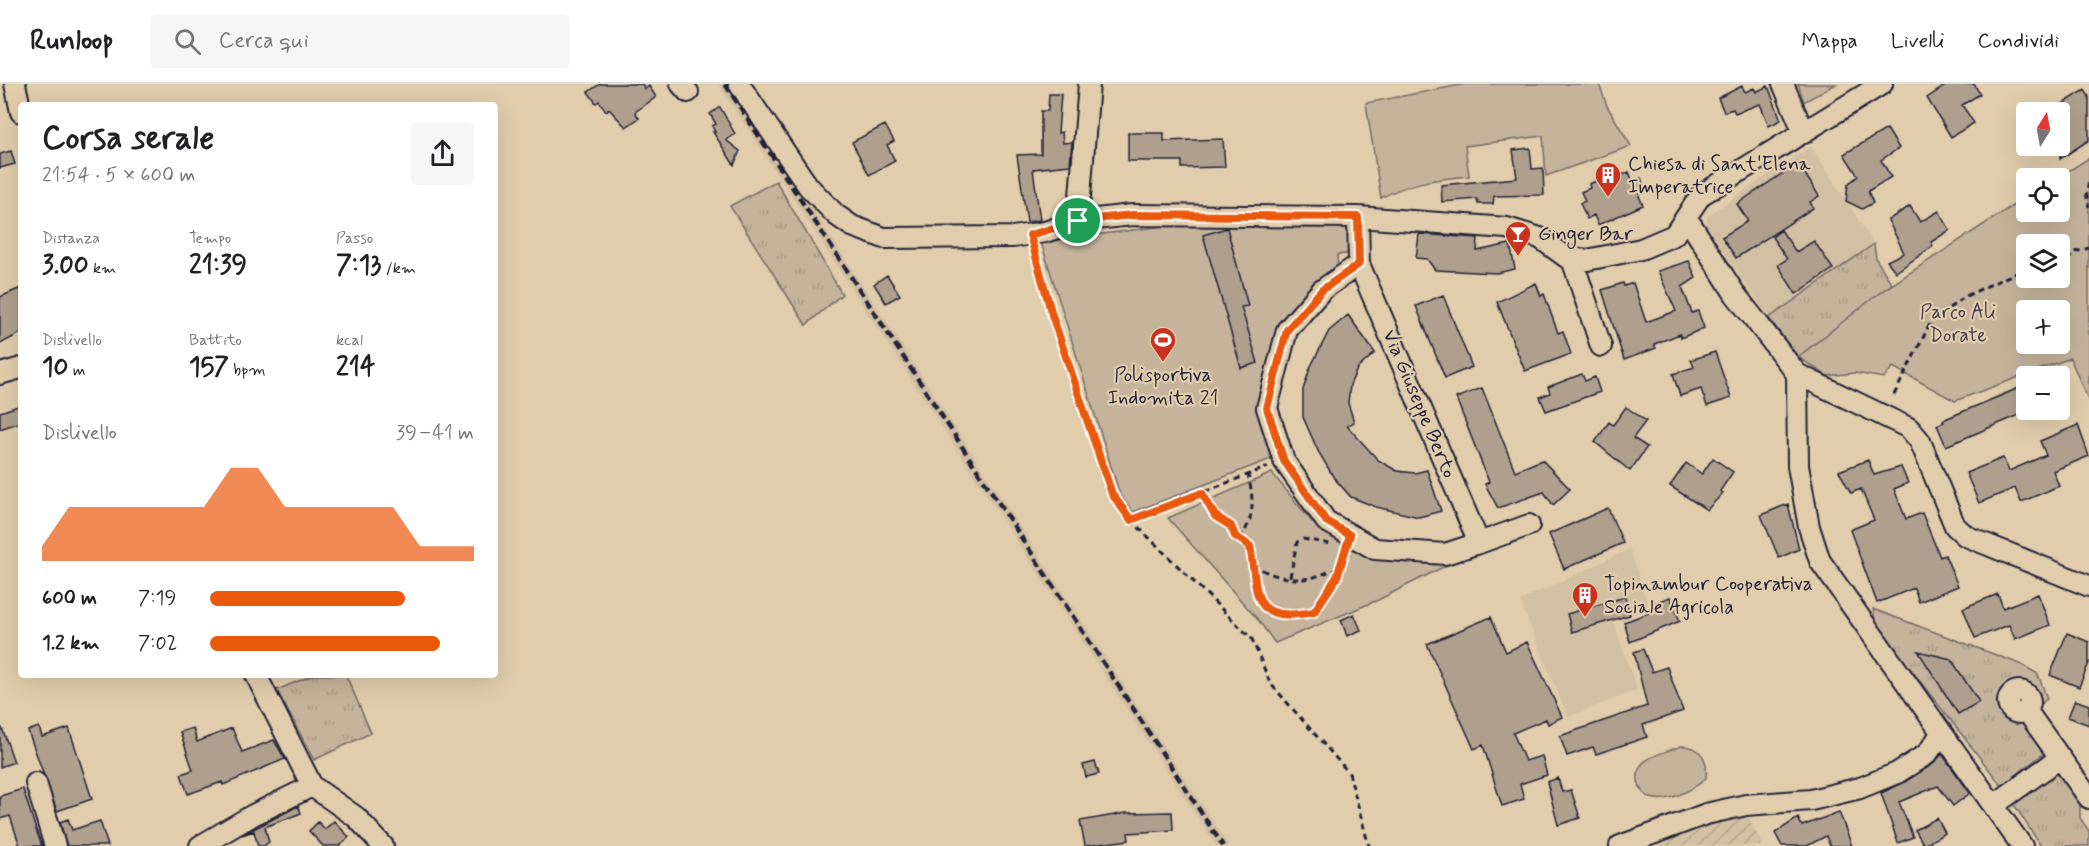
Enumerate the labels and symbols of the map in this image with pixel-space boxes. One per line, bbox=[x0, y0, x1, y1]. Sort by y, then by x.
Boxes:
north arrow bbox=[2016, 102, 2070, 156]
place label: Chiesa di Sant'Elena Imperatrice bbox=[1628, 151, 1812, 201]
building icon: Chiesa di Sant'Elena Imperatrice bbox=[1593, 160, 1623, 198]
pin bbox=[1052, 195, 1103, 246]
bar icon: Ginger Bar bbox=[1503, 219, 1533, 257]
place label: Ginger Bar bbox=[1538, 221, 1634, 249]
park label: Parco Ali Dorate bbox=[1920, 299, 1996, 349]
sports icon: Polisportiva Indomita 21 bbox=[1148, 325, 1178, 363]
street label: Via Giuseppe Berto bbox=[1376, 326, 1462, 482]
place label: Polisportiva Indomita 21 bbox=[1108, 362, 1218, 412]
place label: Topinambur Cooperativa Sociale Agricola bbox=[1604, 571, 1813, 621]
building icon: Topinambur Cooperativa Sociale Agricola bbox=[1570, 580, 1600, 618]

